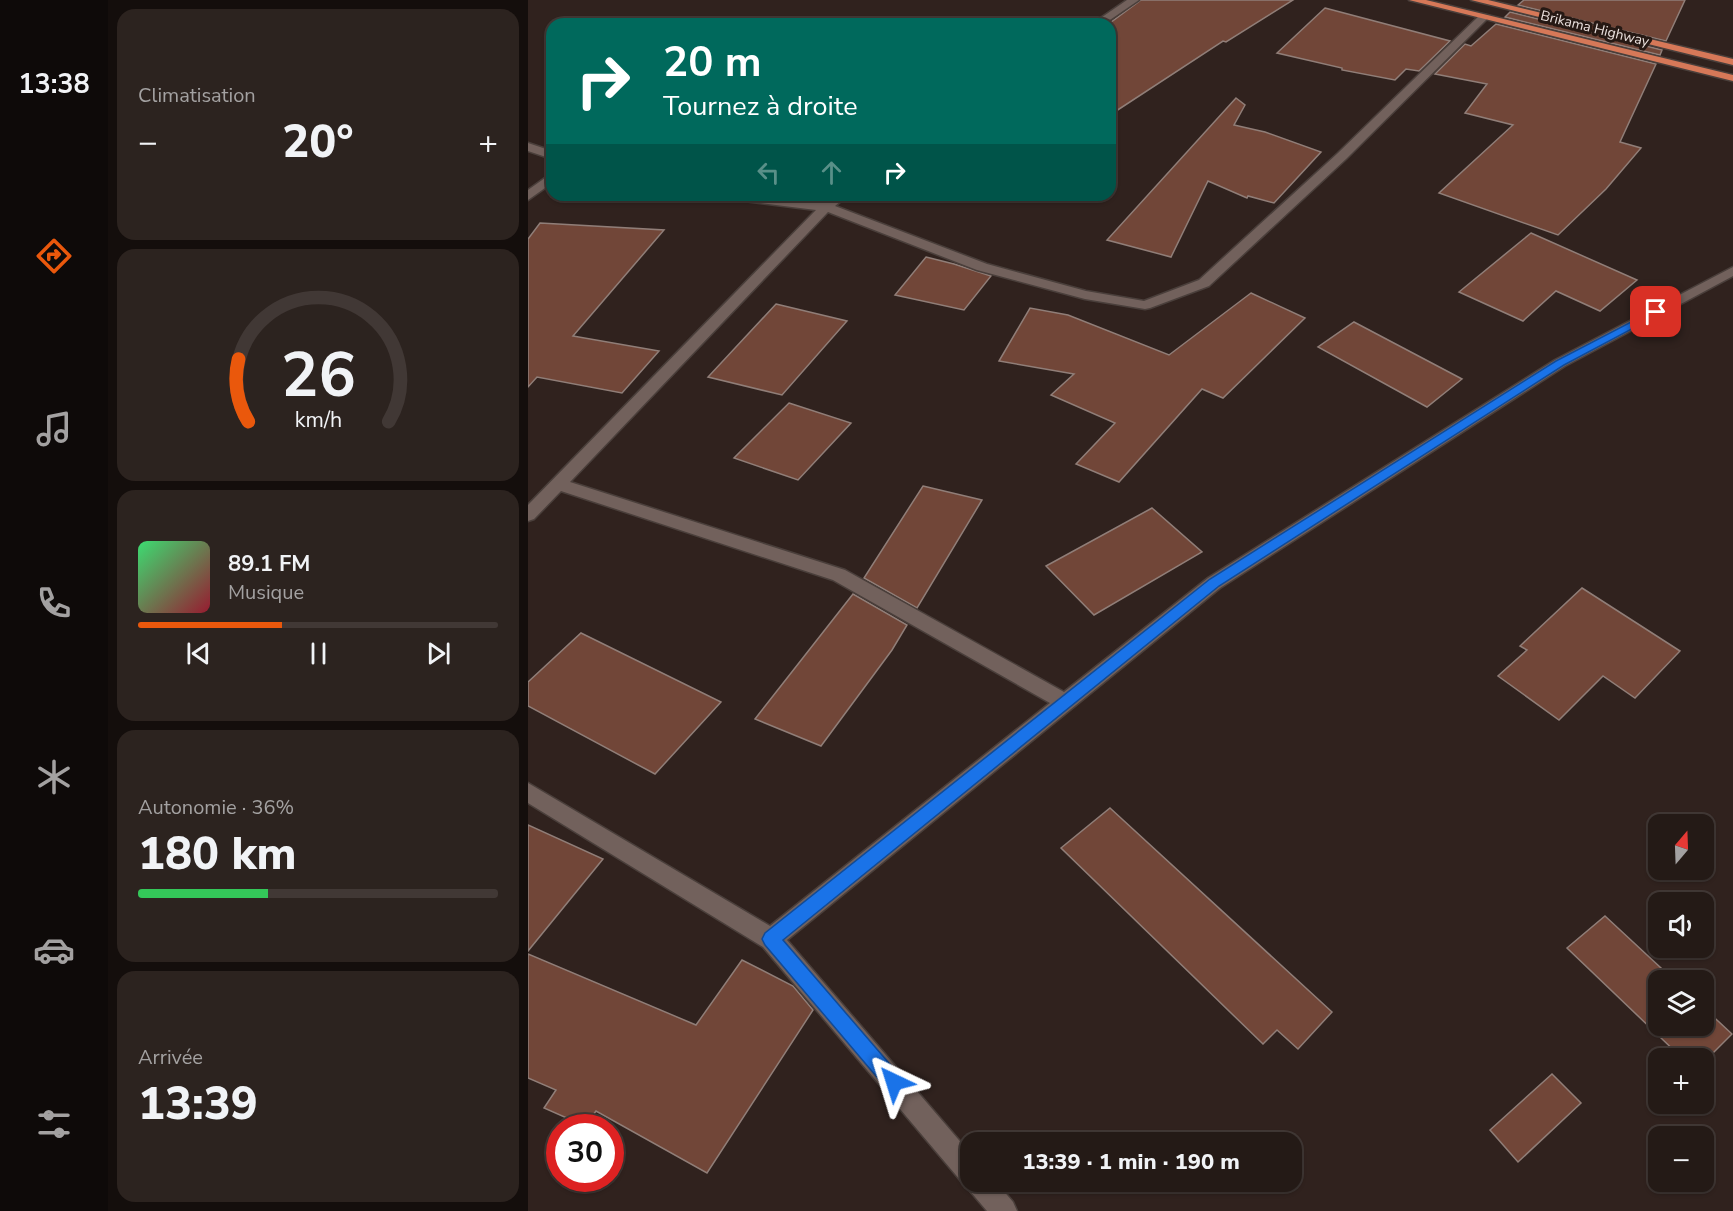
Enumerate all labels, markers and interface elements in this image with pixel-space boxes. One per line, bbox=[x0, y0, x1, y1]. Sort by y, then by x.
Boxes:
street label: Brikama Highway bbox=[1539, 6, 1652, 51]
text: 20 m bbox=[663, 34, 762, 91]
icon: right bbox=[564, 42, 642, 120]
text: 13:38 bbox=[18, 66, 90, 103]
text: Climatisation bbox=[138, 82, 256, 109]
text: Tournez à droite bbox=[663, 88, 858, 125]
text: 20° bbox=[282, 112, 354, 173]
text: − bbox=[138, 120, 158, 165]
text: + bbox=[478, 120, 498, 165]
icon: left bbox=[752, 156, 785, 189]
icon: ahead bbox=[815, 156, 848, 189]
icon: right bbox=[878, 156, 911, 189]
icon: directions bbox=[33, 235, 75, 277]
pin bbox=[1630, 286, 1681, 337]
icon: arrive bbox=[1639, 295, 1672, 328]
text: 26 bbox=[281, 333, 355, 418]
text: km/h bbox=[294, 406, 342, 436]
icon: music bbox=[33, 408, 75, 450]
text: 89.1 FM bbox=[228, 549, 310, 579]
text: Musique bbox=[228, 579, 304, 606]
icon: phone bbox=[33, 582, 75, 624]
icon: previous bbox=[182, 637, 215, 670]
icon: pause bbox=[302, 637, 335, 670]
icon: next bbox=[422, 637, 455, 670]
icon: climate bbox=[33, 756, 75, 798]
text: Autonomie · 36% bbox=[138, 794, 294, 821]
north arrow bbox=[1648, 814, 1714, 880]
map controls bbox=[1648, 814, 1714, 1192]
text: 180 km bbox=[138, 824, 297, 885]
button: sound bbox=[1648, 892, 1714, 958]
icon: car bbox=[33, 929, 75, 971]
button: layers bbox=[1648, 970, 1714, 1036]
text: Arrivée bbox=[138, 1044, 203, 1071]
button: + bbox=[1648, 1048, 1714, 1114]
position arrow bbox=[862, 1050, 926, 1114]
text: 13:39 bbox=[138, 1074, 258, 1135]
icon: filters bbox=[33, 1103, 75, 1145]
speed limit sign: 30 bbox=[546, 1114, 624, 1192]
button: − bbox=[1648, 1126, 1714, 1192]
text: 13:39 · 1 min · 190 m bbox=[1022, 1147, 1240, 1177]

